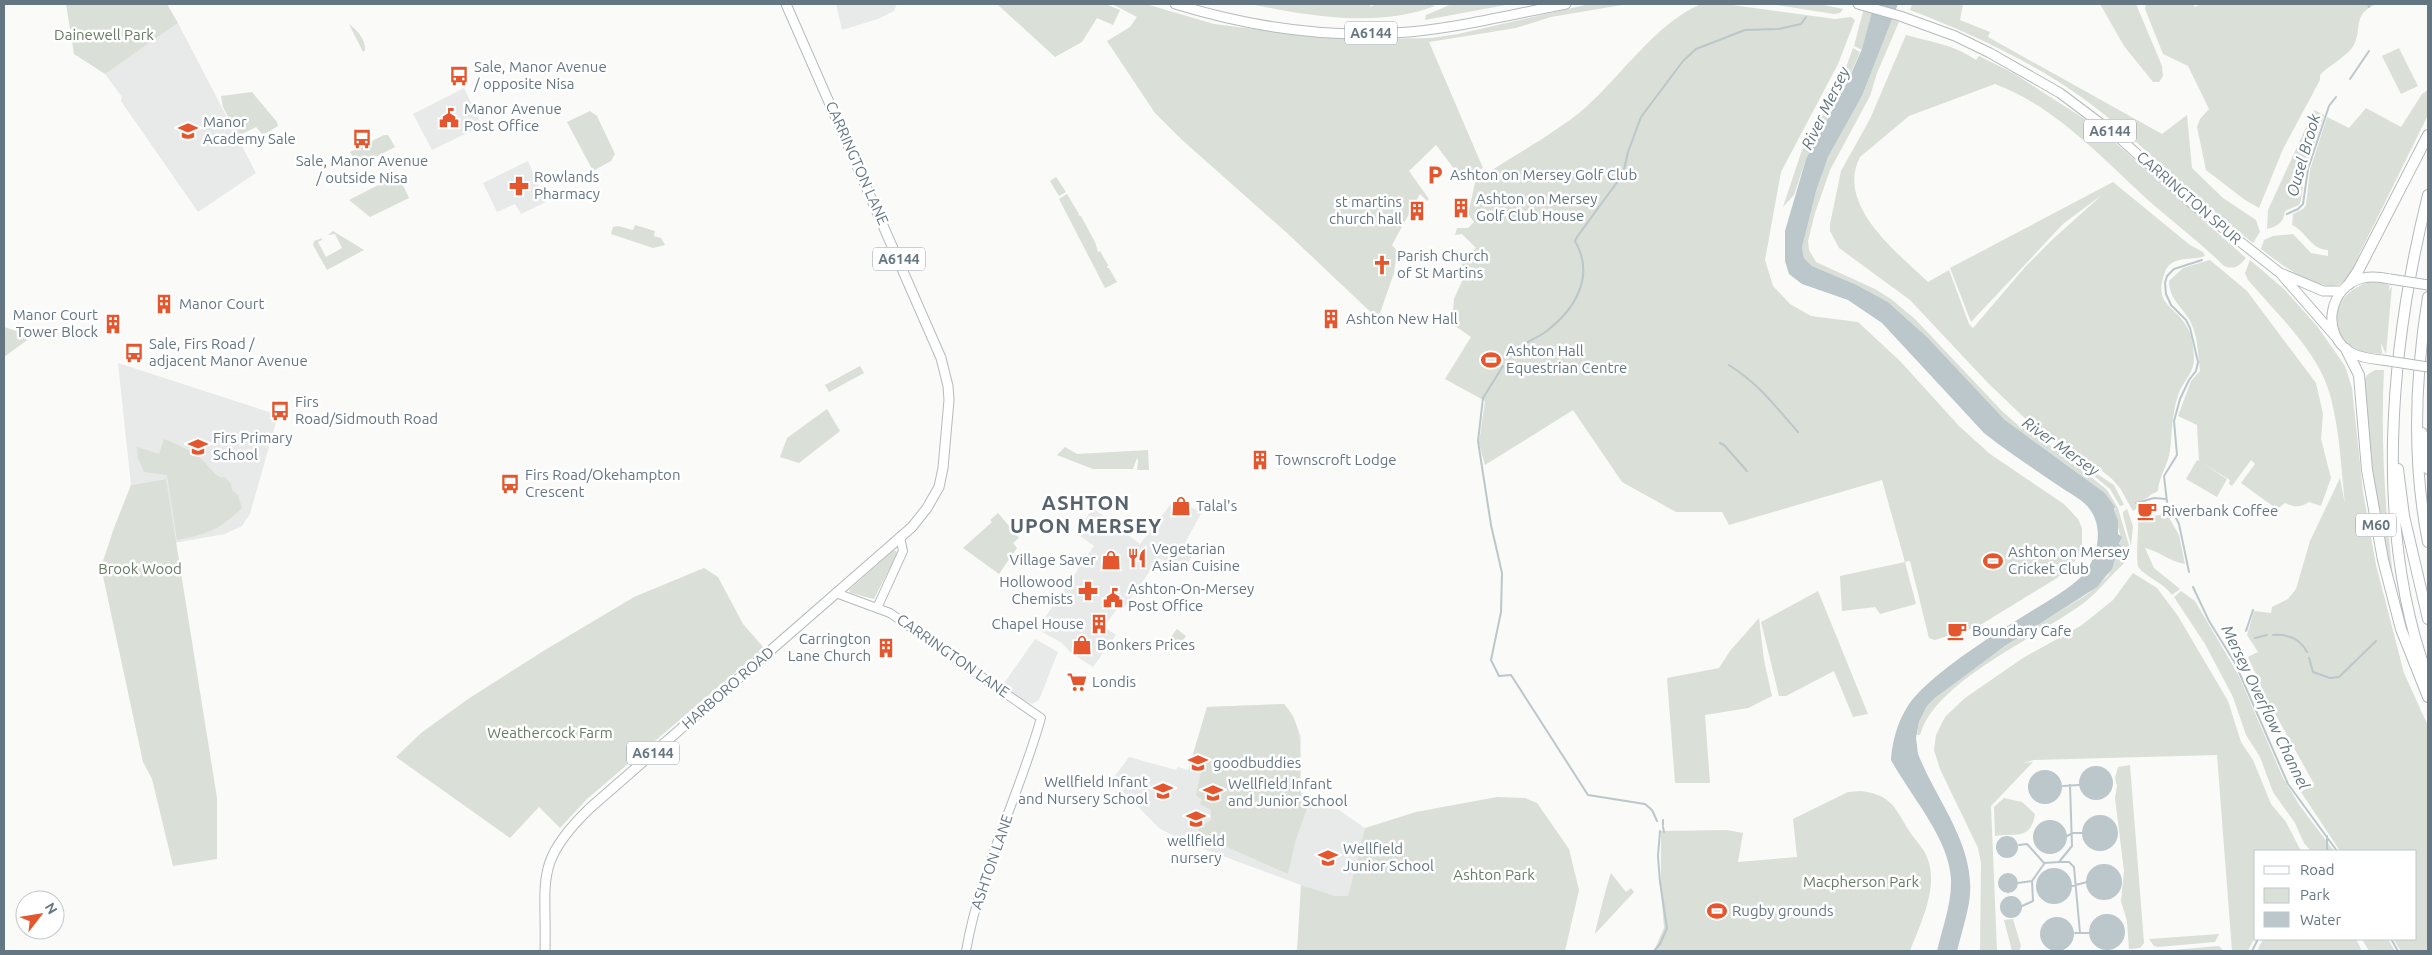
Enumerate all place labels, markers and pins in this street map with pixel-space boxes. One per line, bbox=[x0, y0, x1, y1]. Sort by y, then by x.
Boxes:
place label: Sale, Manor Avenue / opposite Nisa bbox=[473, 58, 607, 92]
bus stop icon: Sale, Manor Avenue / opposite Nisa bbox=[448, 65, 470, 87]
place label: Manor Avenue Post Office bbox=[464, 100, 562, 134]
public building icon: Manor Avenue Post Office bbox=[438, 107, 460, 129]
place label: Manor Academy Sale bbox=[203, 113, 296, 147]
school or university icon: Manor Academy Sale bbox=[177, 120, 199, 142]
bus stop icon: Sale, Manor Avenue / outside Nisa bbox=[351, 128, 373, 150]
place label: Sale, Manor Avenue / outside Nisa bbox=[296, 152, 428, 186]
parking icon: Ashton on Mersey Golf Club bbox=[1424, 164, 1446, 186]
place label: Ashton on Mersey Golf Club bbox=[1450, 166, 1637, 183]
place label: Rowlands Pharmacy bbox=[534, 168, 600, 202]
pharmacy icon: Rowlands Pharmacy bbox=[508, 175, 530, 197]
place label: Ashton on Mersey Golf Club House bbox=[1476, 190, 1597, 224]
place label: st martins church hall bbox=[1329, 193, 1402, 227]
building icon: Ashton on Mersey Golf Club House bbox=[1450, 197, 1472, 219]
building icon: st martins church hall bbox=[1406, 200, 1428, 222]
place label: Parish Church of St Martins bbox=[1397, 247, 1489, 281]
church icon: Parish Church of St Martins bbox=[1371, 254, 1393, 276]
building icon: Manor Court bbox=[153, 293, 175, 315]
place label: Manor Court bbox=[179, 295, 264, 312]
place label: Manor Court Tower Block bbox=[13, 306, 98, 340]
building icon: Ashton New Hall bbox=[1320, 308, 1342, 330]
place label: Ashton New Hall bbox=[1346, 310, 1458, 327]
building icon: Manor Court Tower Block bbox=[102, 313, 124, 335]
place label: Sale, Firs Road / adjacent Manor Avenue bbox=[149, 335, 308, 369]
bus stop icon: Sale, Firs Road / adjacent Manor Avenue bbox=[123, 342, 145, 364]
place label: Ashton Hall Equestrian Centre bbox=[1506, 342, 1627, 376]
sports icon: Ashton Hall Equestrian Centre bbox=[1480, 349, 1502, 371]
place label: Firs Road/Sidmouth Road bbox=[295, 393, 438, 427]
bus stop icon: Firs Road/Sidmouth Road bbox=[269, 400, 291, 422]
place label: Firs Primary School bbox=[213, 429, 292, 463]
school or university icon: Firs Primary School bbox=[187, 436, 209, 458]
building icon: Townscroft Lodge bbox=[1249, 449, 1271, 471]
place label: Townscroft Lodge bbox=[1275, 451, 1397, 468]
place label: Firs Road/Okehampton Crescent bbox=[525, 466, 680, 500]
bus stop icon: Firs Road/Okehampton Crescent bbox=[499, 473, 521, 495]
shop icon: Talal's bbox=[1170, 495, 1192, 517]
place label: Talal's bbox=[1196, 497, 1237, 514]
cafe icon: Riverbank Coffee bbox=[2136, 500, 2158, 522]
place label: Riverbank Coffee bbox=[2162, 502, 2278, 519]
place label: Vegetarian Asian Cuisine bbox=[1152, 540, 1240, 574]
place label: Ashton on Mersey Cricket Club bbox=[2008, 543, 2129, 577]
restaurant icon: Vegetarian Asian Cuisine bbox=[1126, 547, 1148, 569]
shop icon: Village Saver bbox=[1100, 549, 1122, 571]
sports icon: Ashton on Mersey Cricket Club bbox=[1982, 550, 2004, 572]
place label: Village Saver bbox=[1010, 551, 1096, 568]
place label: Hollowood Chemists bbox=[999, 573, 1073, 607]
pharmacy icon: Hollowood Chemists bbox=[1077, 580, 1099, 602]
place label: Ashton-On-Mersey Post Office bbox=[1128, 580, 1254, 614]
public building icon: Ashton-On-Mersey Post Office bbox=[1102, 587, 1124, 609]
building icon: Chapel House bbox=[1088, 613, 1110, 635]
place label: Chapel House bbox=[992, 615, 1084, 632]
cafe icon: Boundary Cafe bbox=[1946, 620, 1968, 642]
place label: Boundary Cafe bbox=[1972, 622, 2072, 639]
place label: Carrington Lane Church bbox=[788, 630, 871, 664]
shop icon: Bonkers Prices bbox=[1071, 634, 1093, 656]
place label: Bonkers Prices bbox=[1097, 636, 1195, 653]
building icon: Carrington Lane Church bbox=[875, 637, 897, 659]
supermarket icon: Londis bbox=[1066, 671, 1088, 693]
place label: Londis bbox=[1092, 673, 1136, 690]
school or university icon: goodbuddies bbox=[1187, 752, 1209, 774]
place label: goodbuddies bbox=[1213, 754, 1301, 771]
place label: Wellfield Infant and Nursery School bbox=[1018, 773, 1148, 807]
place label: Wellfield Infant and Junior School bbox=[1228, 775, 1347, 809]
school or university icon: Wellfield Infant and Nursery School bbox=[1152, 780, 1174, 802]
school or university icon: Wellfield Infant and Junior School bbox=[1202, 782, 1224, 804]
school or university icon: wellfield nursery bbox=[1185, 808, 1207, 830]
place label: wellfield nursery bbox=[1167, 832, 1225, 866]
place label: Wellfield Junior School bbox=[1343, 840, 1434, 874]
school or university icon: Wellfield Junior School bbox=[1317, 847, 1339, 869]
sports icon: Rugby grounds bbox=[1706, 900, 1728, 922]
place label: Rugby grounds bbox=[1732, 902, 1833, 919]

